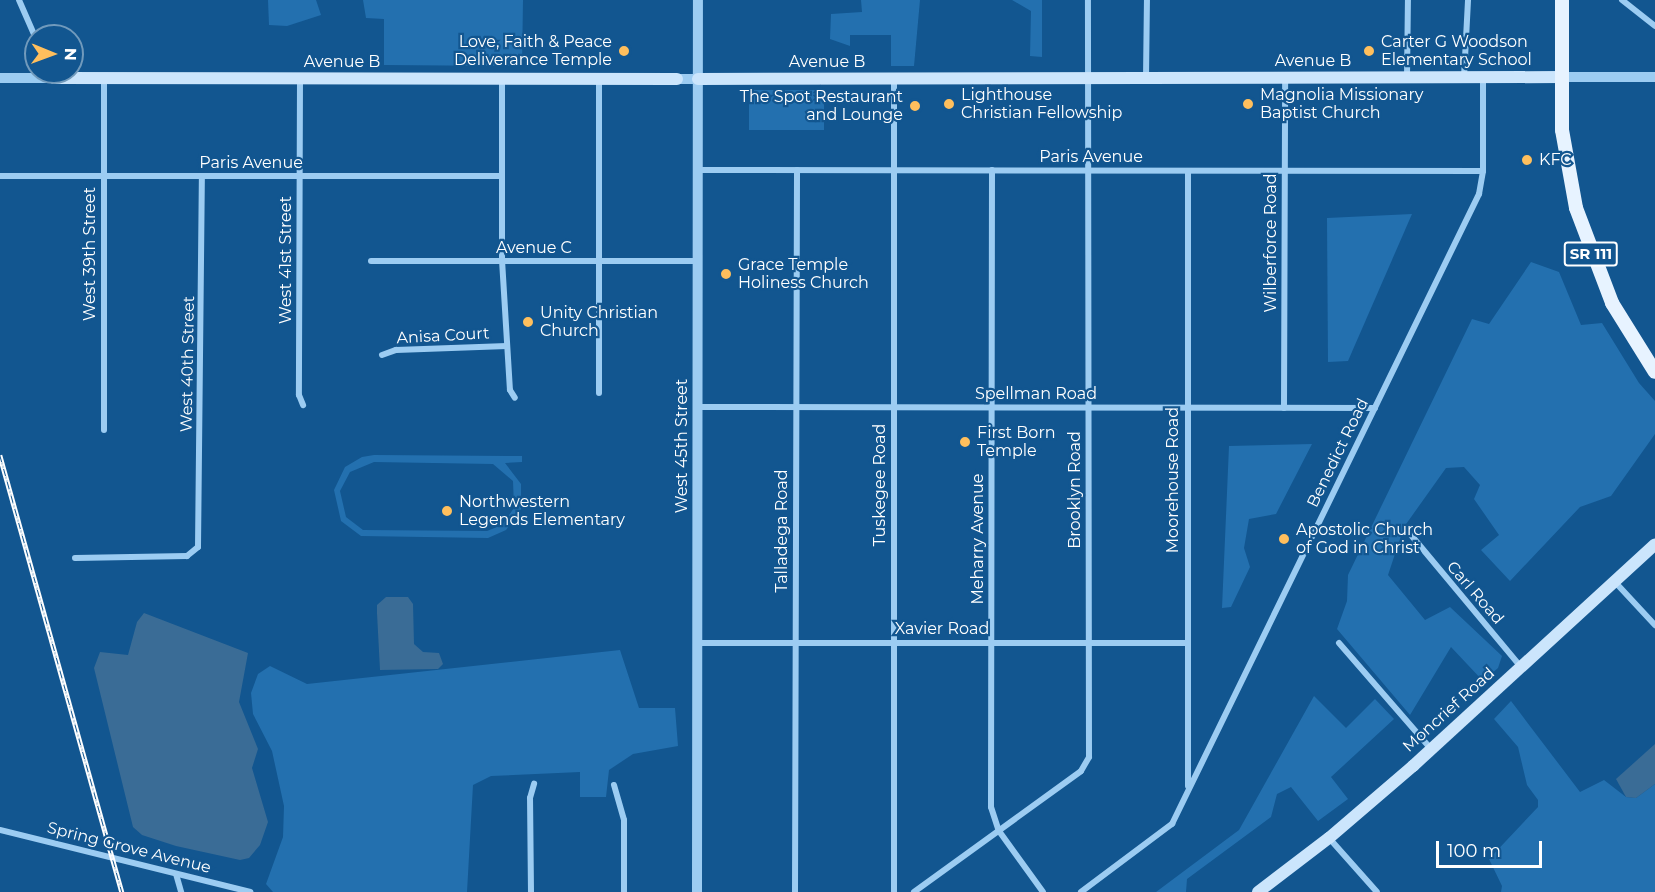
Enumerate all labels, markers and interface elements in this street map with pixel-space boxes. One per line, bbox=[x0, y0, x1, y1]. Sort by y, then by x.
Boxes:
north arrow bbox=[24, 24, 84, 84]
place label: Love, Faith & Peace Deliverance Temple bbox=[454, 32, 612, 70]
place label: Carter G Woodson Elementary School bbox=[1381, 32, 1532, 70]
marker: Love, Faith & Peace Deliverance Temple bbox=[617, 44, 631, 58]
marker: Carter G Woodson Elementary School bbox=[1362, 44, 1376, 58]
text: N bbox=[61, 48, 80, 61]
street label: Avenue B bbox=[1275, 51, 1351, 71]
street label: Avenue B bbox=[304, 52, 380, 72]
street label: Avenue B bbox=[789, 52, 865, 72]
place label: Lighthouse Christian Fellowship bbox=[961, 85, 1122, 123]
place label: Magnolia Missionary Baptist Church bbox=[1260, 85, 1424, 123]
place label: The Spot Restaurant and Lounge bbox=[740, 87, 903, 125]
marker: Lighthouse Christian Fellowship bbox=[942, 97, 956, 111]
marker: Magnolia Missionary Baptist Church bbox=[1241, 97, 1255, 111]
marker: The Spot Restaurant and Lounge bbox=[908, 99, 922, 113]
street label: Paris Avenue bbox=[1039, 147, 1143, 167]
place label: KFC bbox=[1539, 150, 1572, 170]
street label: Paris Avenue bbox=[199, 153, 303, 173]
marker: KFC bbox=[1520, 153, 1534, 167]
street label: Wilberforce Road bbox=[1261, 173, 1281, 313]
street label: West 39th Street bbox=[80, 187, 100, 321]
street label: West 41st Street bbox=[276, 196, 296, 324]
street label: Avenue C bbox=[496, 238, 572, 258]
road number: SR 111 bbox=[1562, 242, 1620, 266]
place label: Grace Temple Holiness Church bbox=[738, 255, 869, 293]
marker: Grace Temple Holiness Church bbox=[719, 267, 733, 281]
street label: West 40th Street bbox=[177, 296, 199, 432]
place label: Unity Christian Church bbox=[540, 303, 658, 341]
marker: Unity Christian Church bbox=[521, 315, 535, 329]
street label: Anisa Court bbox=[396, 324, 490, 348]
street label: West 45th Street bbox=[672, 379, 692, 513]
street label: Spellman Road bbox=[975, 384, 1097, 404]
street label: Benedict Road bbox=[1303, 395, 1373, 511]
street label: Moorehouse Road bbox=[1163, 407, 1183, 553]
place label: First Born Temple bbox=[977, 423, 1056, 461]
street label: Tuskegee Road bbox=[870, 424, 890, 546]
street label: Brooklyn Road bbox=[1065, 431, 1085, 549]
marker: First Born Temple bbox=[958, 435, 972, 449]
street label: Talladega Road bbox=[772, 469, 792, 593]
street label: Meharry Avenue bbox=[968, 473, 988, 605]
place label: Northwestern Legends Elementary bbox=[459, 492, 625, 530]
marker: Northwestern Legends Elementary bbox=[440, 504, 454, 518]
place label: Apostolic Church of God in Christ bbox=[1296, 520, 1433, 558]
marker: Apostolic Church of God in Christ bbox=[1277, 532, 1291, 546]
street label: Carl Road bbox=[1442, 558, 1508, 628]
street label: Xavier Road bbox=[895, 619, 989, 639]
street label: Moncrief Road bbox=[1399, 664, 1499, 756]
street label: Spring Grove Avenue bbox=[45, 818, 213, 878]
scale bar bbox=[1439, 829, 1546, 867]
text: 100 m bbox=[1447, 840, 1501, 862]

